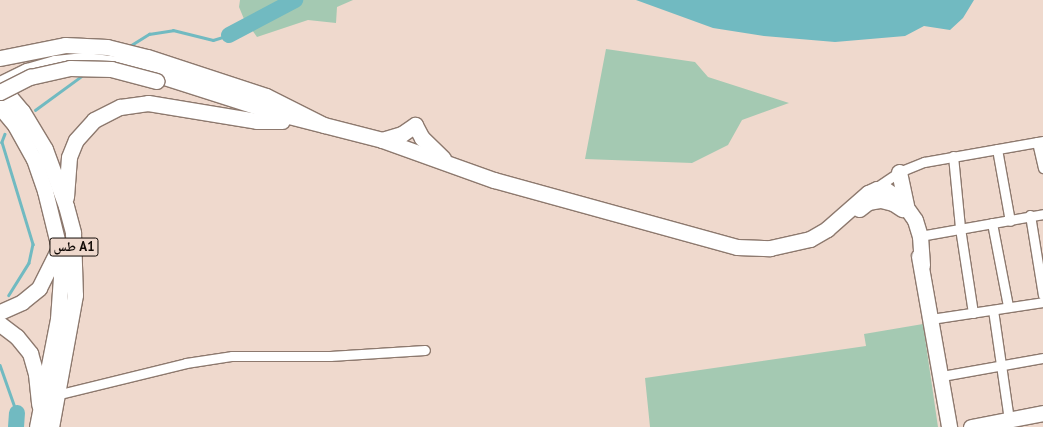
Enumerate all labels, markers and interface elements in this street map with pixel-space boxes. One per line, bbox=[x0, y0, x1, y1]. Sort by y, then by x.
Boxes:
road number: طس A1 bbox=[49, 236, 99, 258]

